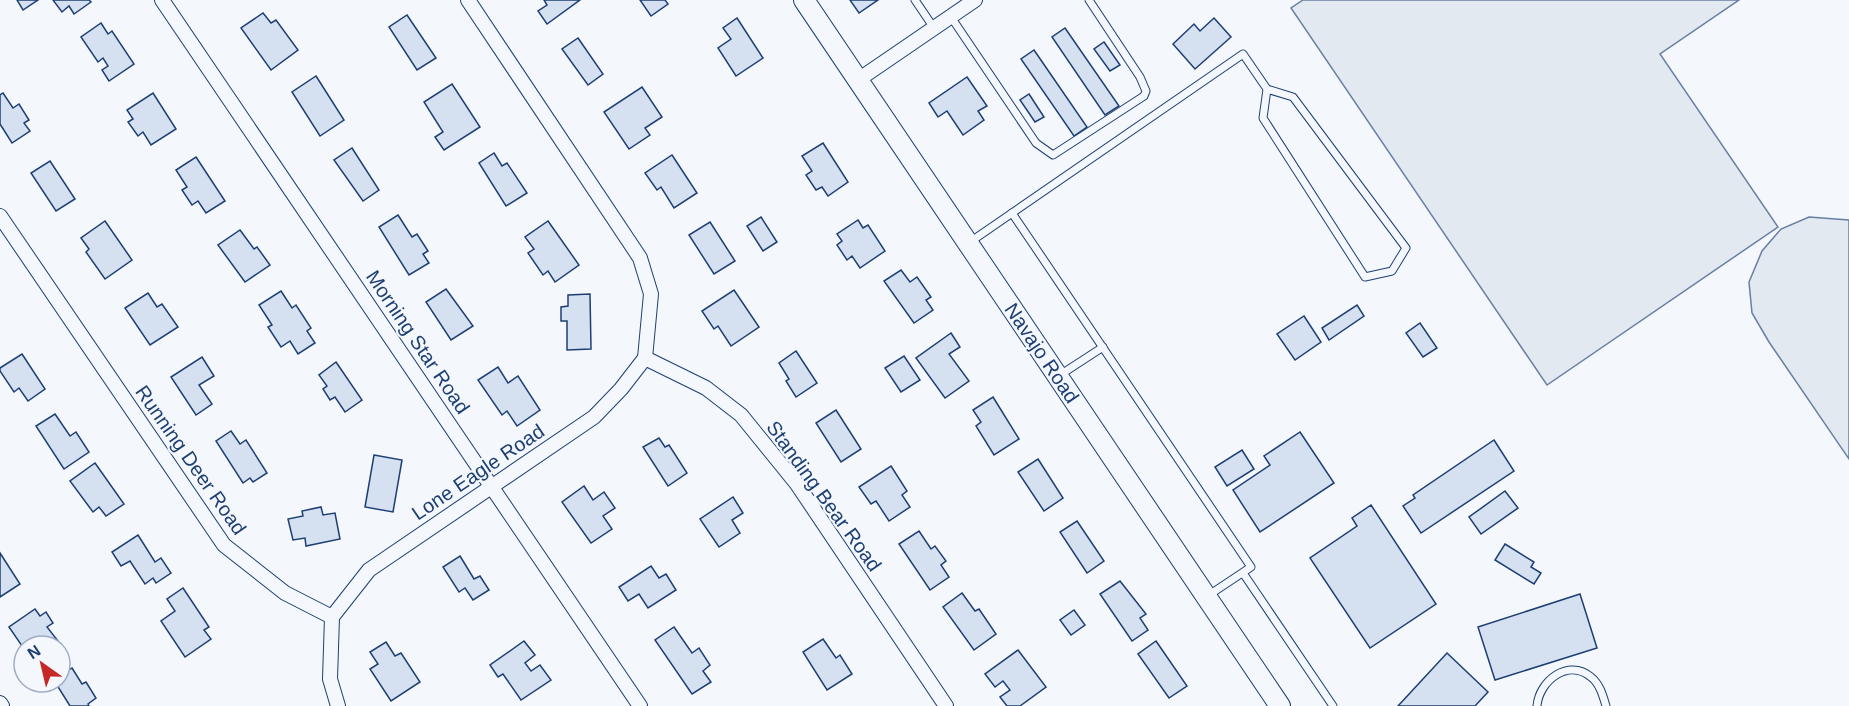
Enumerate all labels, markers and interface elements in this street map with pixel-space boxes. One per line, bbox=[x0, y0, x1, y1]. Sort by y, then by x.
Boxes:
street label: Morning Star Road bbox=[362, 266, 474, 418]
street label: Navajo Road bbox=[1001, 299, 1083, 407]
street label: Running Deer Road bbox=[131, 381, 251, 539]
street label: Standing Bear Road bbox=[762, 417, 886, 575]
street label: Lone Eagle Road bbox=[408, 420, 548, 524]
north arrow bbox=[12, 634, 72, 694]
text: N bbox=[24, 642, 43, 662]

